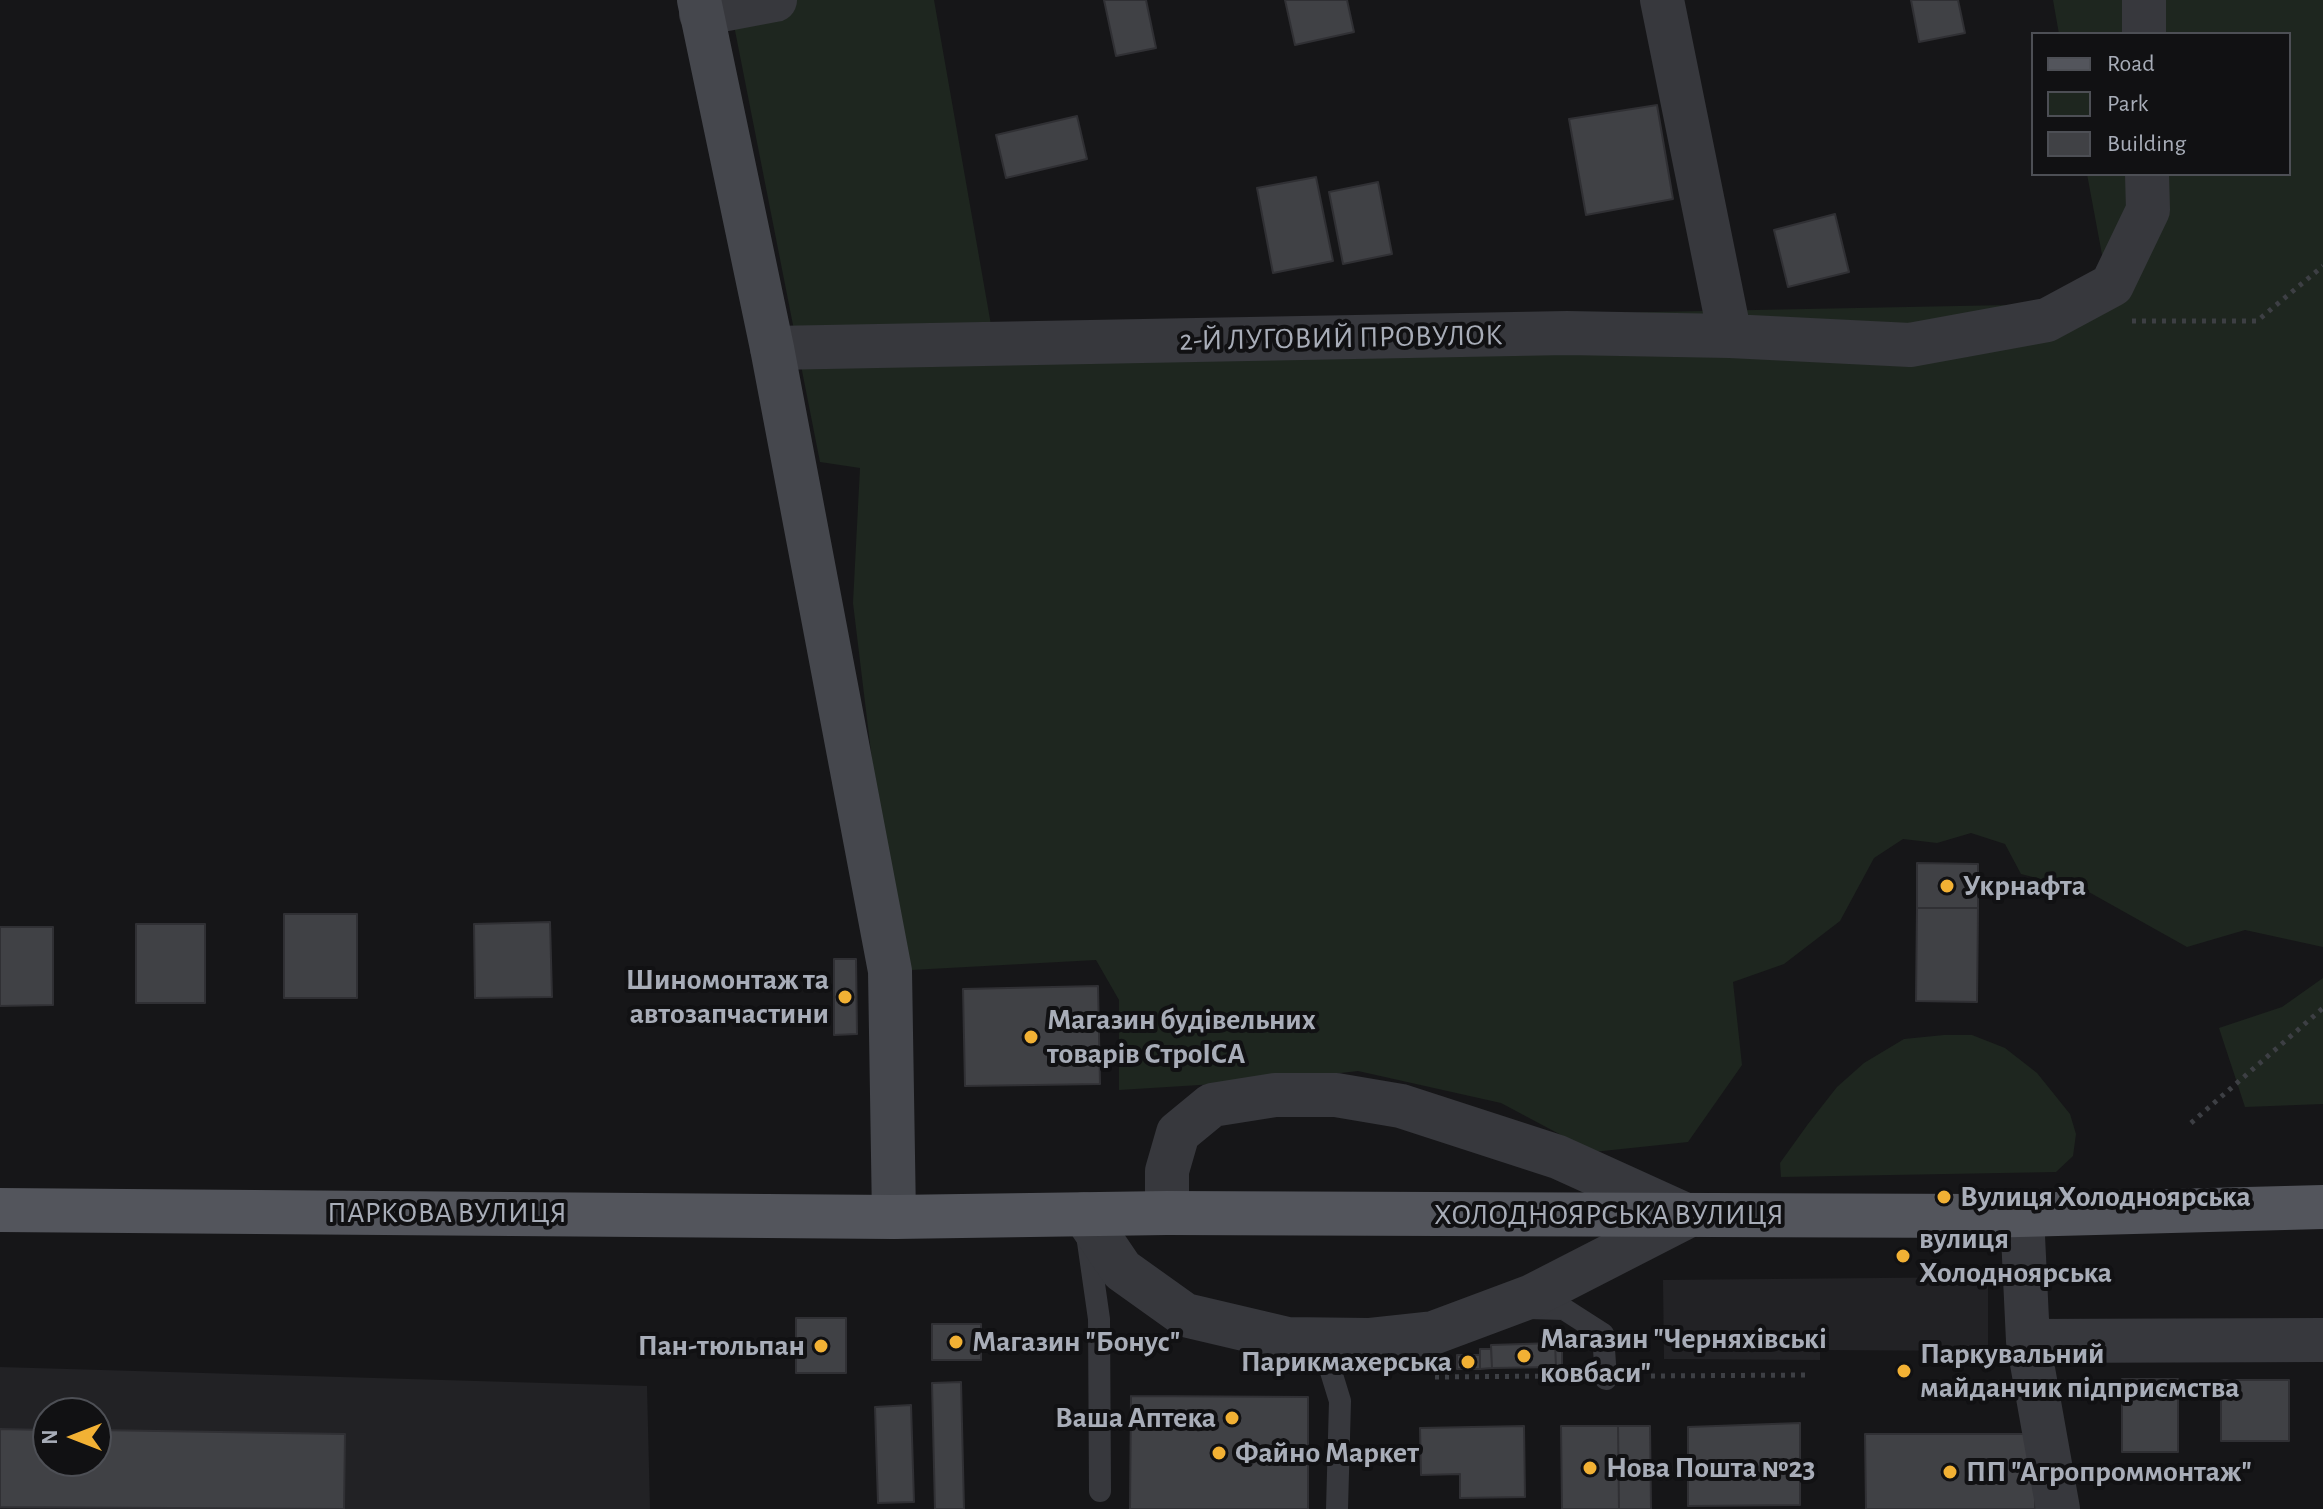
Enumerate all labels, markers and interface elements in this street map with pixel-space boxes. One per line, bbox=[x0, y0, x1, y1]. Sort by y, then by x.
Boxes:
legend bbox=[2031, 32, 2291, 176]
text: Road bbox=[2107, 52, 2155, 76]
text: Park bbox=[2107, 92, 2148, 116]
text: Building bbox=[2107, 132, 2186, 156]
street label: 2-Й ЛУГОВИЙ ПРОВУЛОК bbox=[1179, 317, 1503, 359]
place label: Укрнафта bbox=[1963, 868, 2086, 904]
marker: Укрнафта bbox=[1938, 877, 1956, 895]
place label: Шиномонтаж та автозапчастини bbox=[626, 962, 829, 1032]
marker: Шиномонтаж та автозапчастини bbox=[836, 988, 854, 1006]
place label: Магазин будівельних товарів СтроІСА bbox=[1047, 1002, 1316, 1072]
marker: Магазин будівельних товарів СтроІСА bbox=[1022, 1028, 1040, 1046]
place label: Вулиця Холодноярська bbox=[1960, 1179, 2251, 1215]
marker: Вулиця Холодноярська bbox=[1935, 1188, 1953, 1206]
street label: ПАРКОВА ВУЛИЦЯ bbox=[327, 1195, 567, 1231]
street label: ХОЛОДНОЯРСЬКА ВУЛИЦЯ bbox=[1434, 1197, 1784, 1233]
place label: вулиця Холодноярська bbox=[1919, 1221, 2112, 1292]
marker: вулиця Холодноярська bbox=[1894, 1247, 1912, 1265]
place label: Магазин "Черняхівські ковбаси" bbox=[1540, 1321, 1827, 1392]
place label: Магазин "Бонус" bbox=[972, 1324, 1180, 1360]
place label: Пан-тюльпан bbox=[638, 1328, 805, 1364]
marker: Магазин "Бонус" bbox=[947, 1333, 965, 1351]
place label: Паркувальний майданчик підприємства bbox=[1920, 1336, 2240, 1406]
marker: Пан-тюльпан bbox=[812, 1337, 830, 1355]
place label: Парикмахерська bbox=[1241, 1344, 1452, 1380]
marker: Магазин "Черняхівські ковбаси" bbox=[1515, 1347, 1533, 1365]
marker: Парикмахерська bbox=[1459, 1353, 1477, 1371]
marker: Паркувальний майданчик підприємства bbox=[1895, 1362, 1913, 1380]
north arrow bbox=[32, 1397, 112, 1477]
place label: Ваша Аптека bbox=[1055, 1400, 1216, 1436]
marker: Ваша Аптека bbox=[1223, 1409, 1241, 1427]
text: N bbox=[39, 1429, 61, 1445]
place label: Файно Маркет bbox=[1235, 1435, 1419, 1471]
marker: Файно Маркет bbox=[1210, 1444, 1228, 1462]
place label: Нова Пошта №23 bbox=[1606, 1450, 1815, 1486]
place label: ПП "Агропроммонтаж" bbox=[1966, 1454, 2252, 1490]
marker: Нова Пошта №23 bbox=[1581, 1459, 1599, 1477]
marker: ПП "Агропроммонтаж" bbox=[1941, 1463, 1959, 1481]

